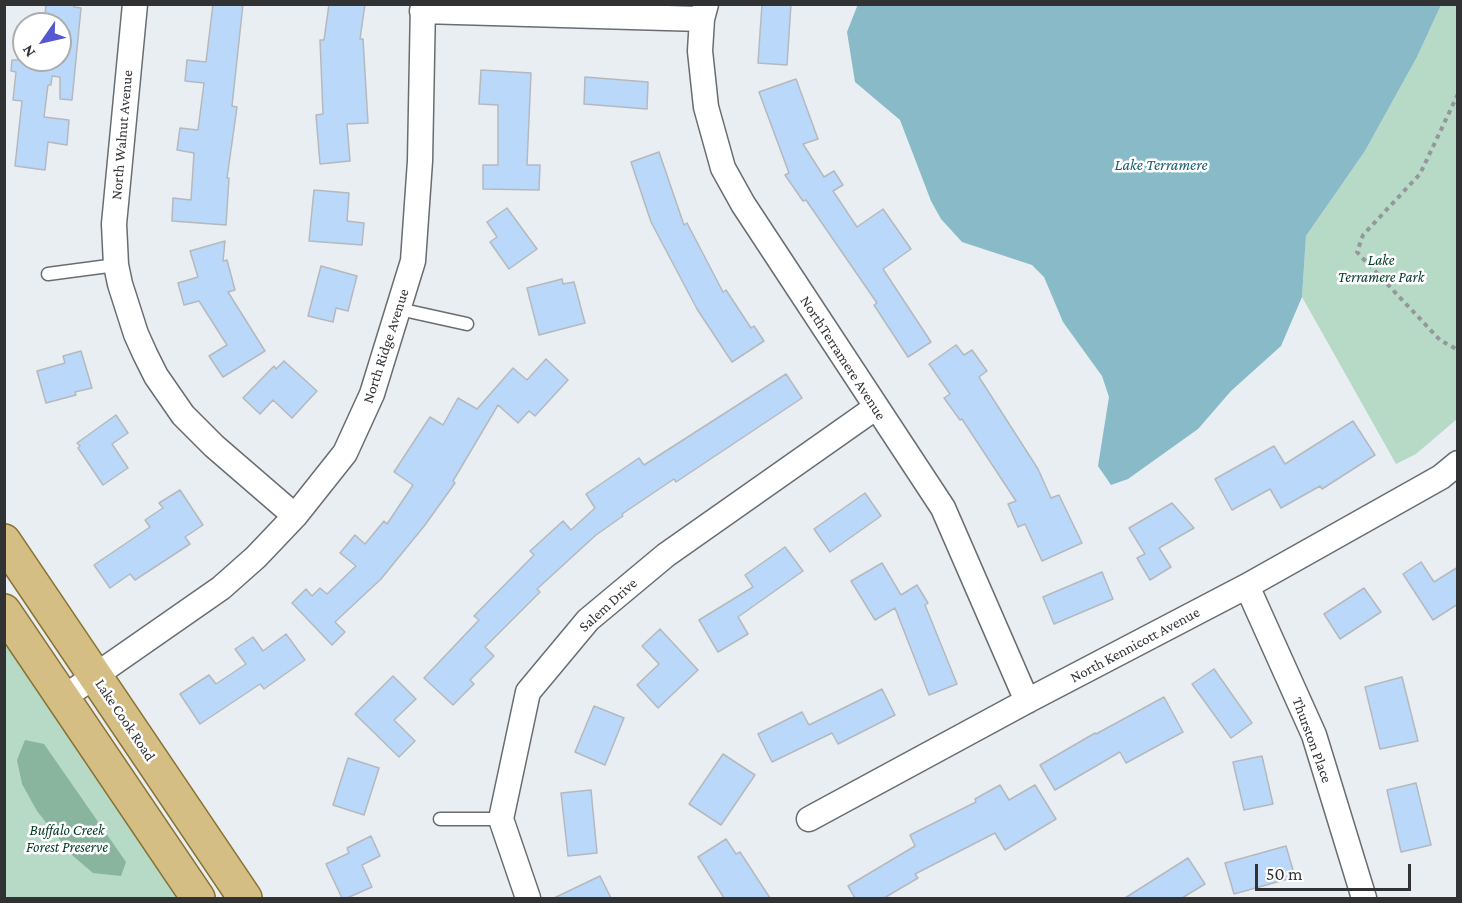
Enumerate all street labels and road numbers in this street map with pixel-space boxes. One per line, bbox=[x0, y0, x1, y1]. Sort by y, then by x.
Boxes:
street label: North Walnut Avenue bbox=[107, 69, 137, 201]
street label: North Ridge Avenue bbox=[359, 287, 413, 405]
street label: NorthTerramere Avenue bbox=[796, 293, 890, 423]
street label: Salem Drive bbox=[575, 574, 641, 636]
street label: North Kennicott Avenue bbox=[1067, 603, 1203, 687]
street label: Lake Cook Road bbox=[91, 676, 159, 764]
street label: Thurston Place bbox=[1288, 695, 1336, 785]

